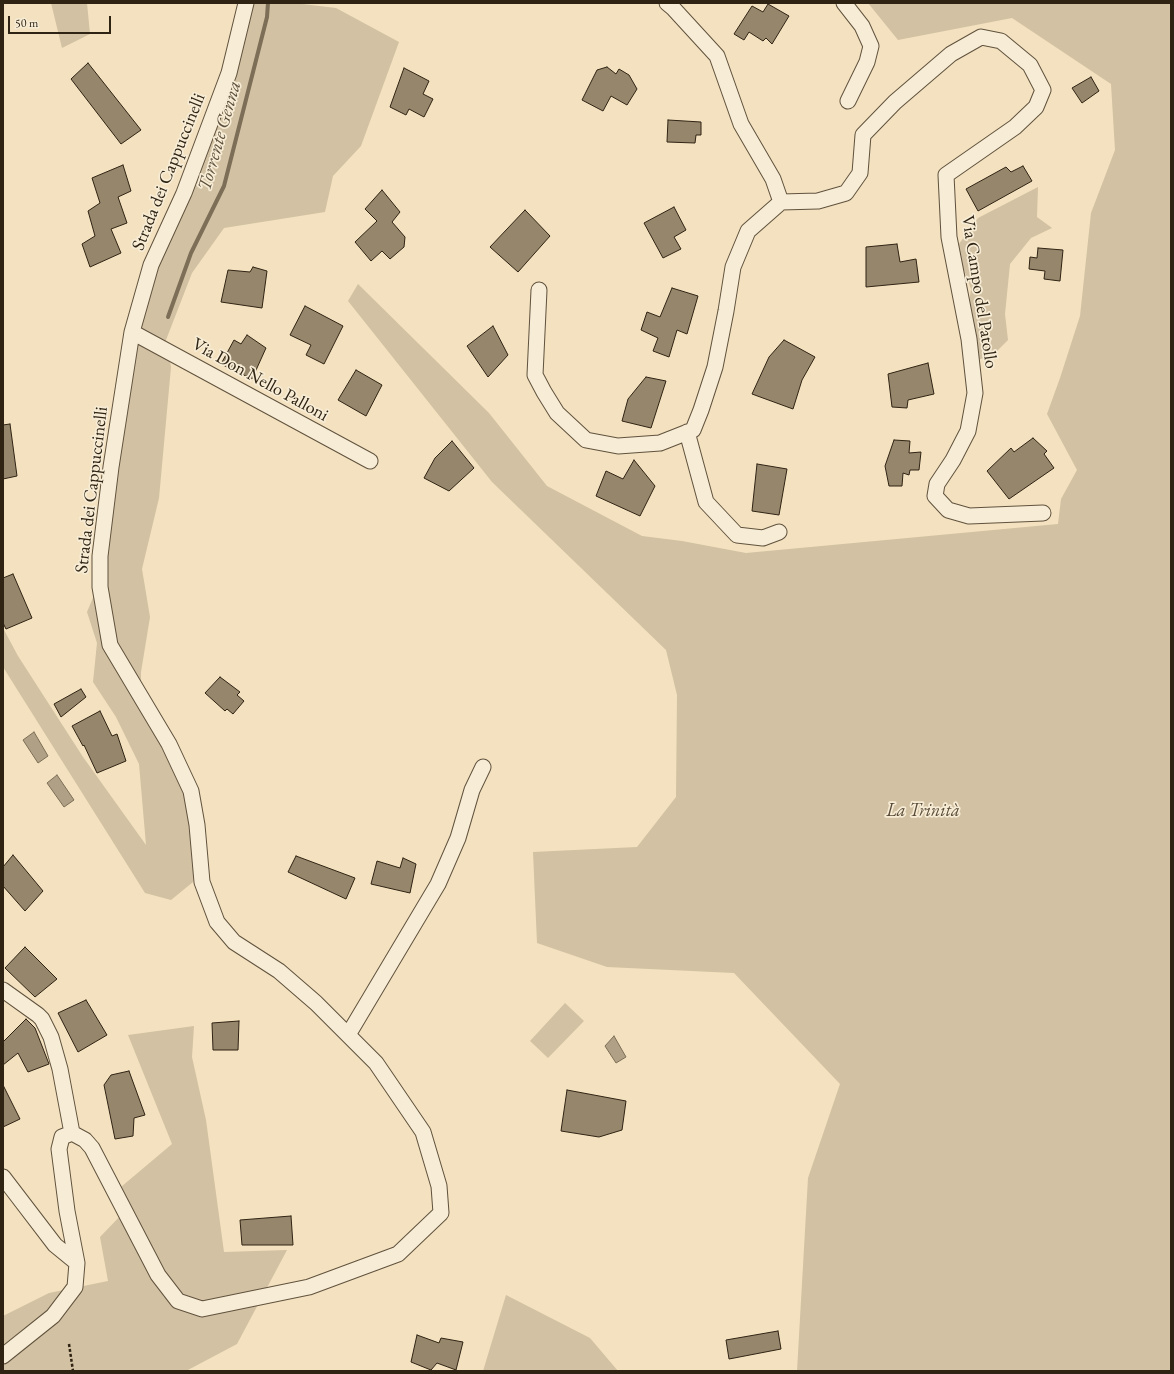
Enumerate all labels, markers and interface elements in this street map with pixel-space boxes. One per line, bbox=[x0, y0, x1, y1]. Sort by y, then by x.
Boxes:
scale bar bbox=[10, 8, 113, 34]
text: 50 m bbox=[15, 15, 38, 31]
water label: Torrente Genna bbox=[193, 79, 247, 193]
street label: Strada dei Cappuccinelli bbox=[128, 90, 210, 254]
street label: Via Campo del Patollo bbox=[956, 214, 1002, 370]
street label: Via Don Nello Palloni bbox=[188, 334, 332, 426]
street label: Strada dei Cappuccinelli bbox=[71, 405, 113, 575]
park label: La Trinità bbox=[886, 800, 960, 822]

